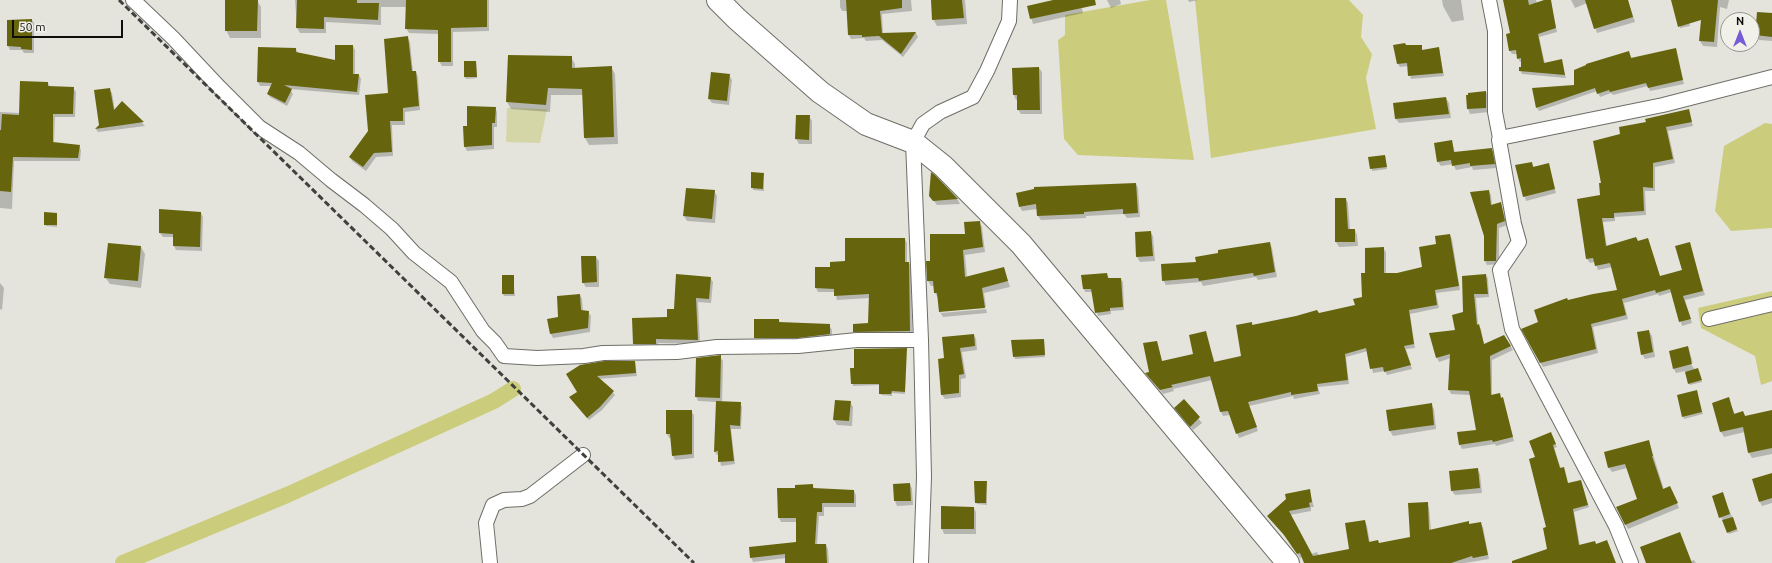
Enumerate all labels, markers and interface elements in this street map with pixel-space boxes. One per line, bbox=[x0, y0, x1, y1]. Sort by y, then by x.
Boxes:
scale bar bbox=[14, 12, 125, 38]
north arrow bbox=[1720, 12, 1760, 52]
text: N bbox=[1736, 15, 1744, 27]
text: 50 m bbox=[19, 20, 46, 33]

